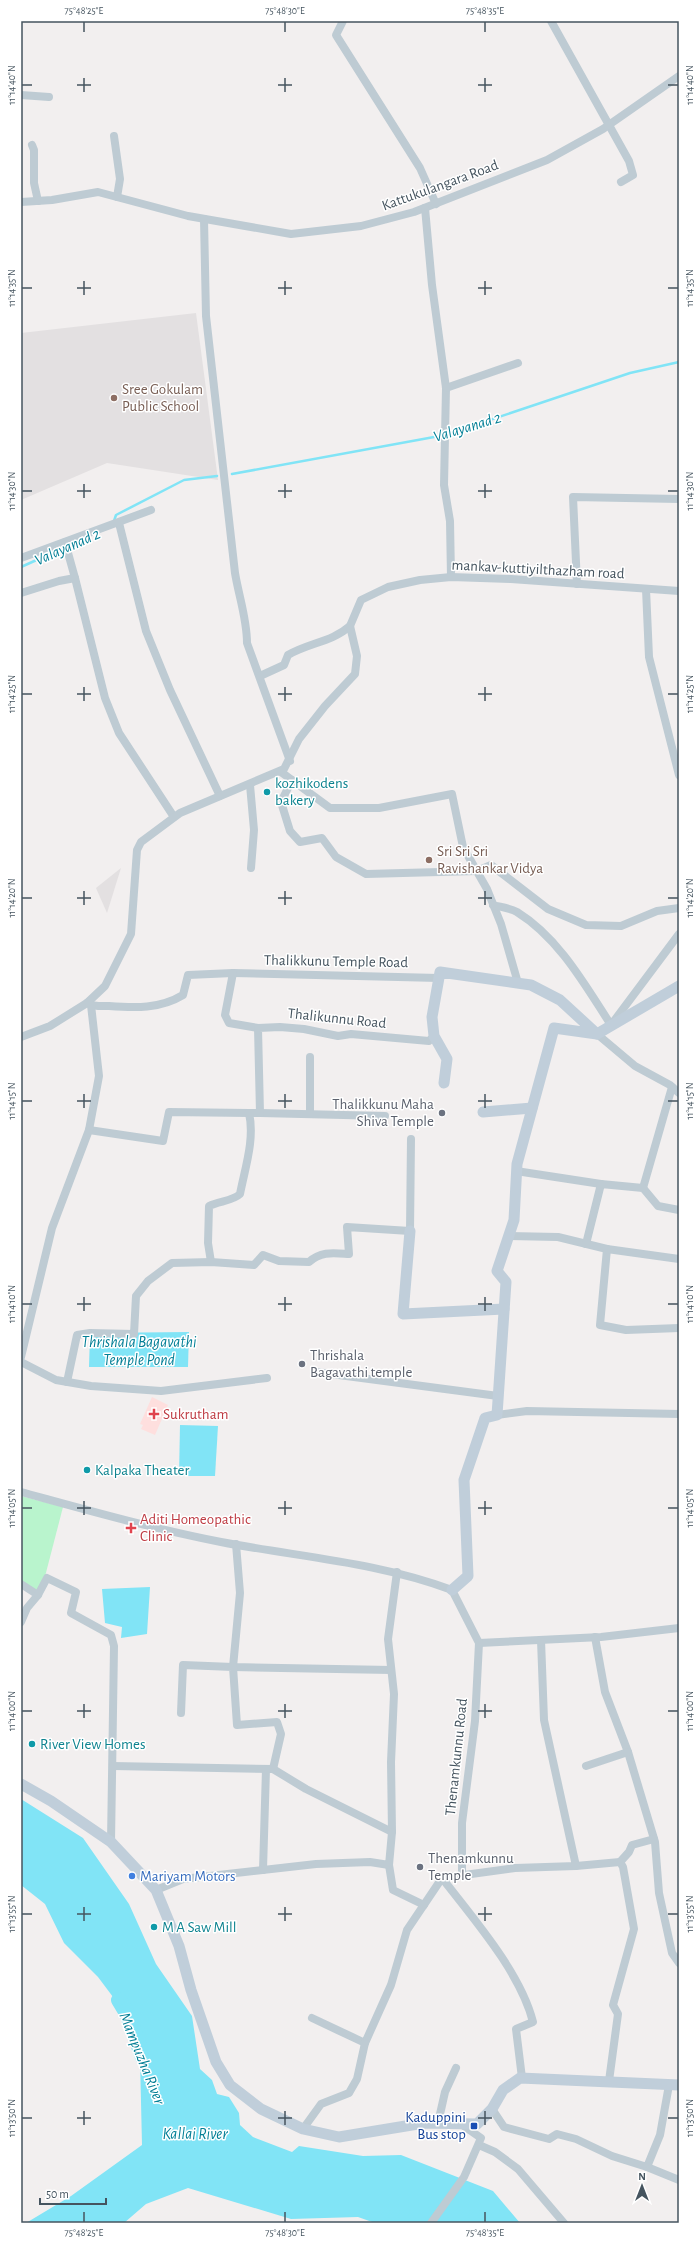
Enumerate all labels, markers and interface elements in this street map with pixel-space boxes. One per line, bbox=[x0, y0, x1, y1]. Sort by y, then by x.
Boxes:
text: 75°48'25"E bbox=[65, 6, 104, 16]
text: 75°48'30"E bbox=[265, 6, 305, 16]
text: 75°48'35"E bbox=[466, 6, 504, 16]
text: 11°14'40"N bbox=[7, 65, 17, 105]
text: 11°14'40"N bbox=[685, 65, 695, 105]
street label: Kattukulangara Road bbox=[380, 157, 501, 214]
text: 11°14'35"N bbox=[7, 269, 17, 307]
text: 11°14'35"N bbox=[685, 269, 695, 307]
place label: Sree Gokulam Public School bbox=[122, 382, 203, 414]
marker: Sree Gokulam Public School bbox=[109, 393, 119, 403]
water label: Valayanad 2 bbox=[432, 409, 503, 445]
text: 11°14'30"N bbox=[7, 472, 17, 510]
text: 11°14'30"N bbox=[685, 472, 695, 510]
water label: Valayanad 2 bbox=[32, 525, 103, 568]
street label: mankav-kuttiyilthazham road bbox=[451, 557, 625, 582]
text: 11°14'25"N bbox=[7, 675, 17, 713]
text: 11°14'25"N bbox=[685, 675, 695, 713]
place label: kozhikodens bakery bbox=[275, 776, 348, 808]
marker: kozhikodens bakery bbox=[262, 787, 272, 797]
place label: Sri Sri Sri Ravishankar Vidya bbox=[437, 844, 543, 876]
marker: Sri Sri Sri Ravishankar Vidya bbox=[424, 855, 434, 865]
text: 11°14'20"N bbox=[7, 878, 17, 918]
text: 11°14'20"N bbox=[685, 878, 695, 918]
street label: Thalikkunu Temple Road bbox=[264, 953, 408, 970]
street label: Thalikunnu Road bbox=[287, 1006, 387, 1031]
text: 11°14'15"N bbox=[7, 1083, 17, 1119]
text: 11°14'15"N bbox=[685, 1083, 695, 1119]
place label: Thalikkunu Maha Shiva Temple bbox=[332, 1097, 434, 1129]
marker: Thalikkunu Maha Shiva Temple bbox=[437, 1108, 447, 1118]
text: 11°14'10"N bbox=[7, 1285, 17, 1323]
text: 11°14'10"N bbox=[685, 1285, 695, 1323]
water label: Thrishala Bagavathi Temple Pond bbox=[82, 1334, 197, 1369]
place label: Thrishala Bagavathi temple bbox=[310, 1348, 412, 1380]
marker: Thrishala Bagavathi temple bbox=[297, 1359, 307, 1369]
place label: Sukrutham bbox=[163, 1407, 228, 1422]
marker: Sukrutham bbox=[148, 1408, 160, 1420]
place label: Kalpaka Theater bbox=[95, 1463, 190, 1478]
marker: Kalpaka Theater bbox=[82, 1465, 92, 1475]
text: 11°14'05"N bbox=[7, 1489, 17, 1527]
text: 11°14'05"N bbox=[685, 1489, 695, 1527]
place label: Aditi Homeopathic Clinic bbox=[140, 1512, 251, 1544]
marker: Aditi Homeopathic Clinic bbox=[125, 1522, 137, 1534]
text: 11°14'00"N bbox=[7, 1691, 17, 1731]
text: 11°14'00"N bbox=[685, 1691, 695, 1731]
street label: Thenamkunnu Road bbox=[443, 1697, 470, 1817]
place label: River View Homes bbox=[40, 1737, 146, 1752]
marker: River View Homes bbox=[27, 1739, 37, 1749]
place label: Thenamkunnu Temple bbox=[428, 1851, 514, 1883]
marker: Thenamkunnu Temple bbox=[415, 1862, 425, 1872]
place label: Mariyam Motors bbox=[140, 1869, 235, 1884]
marker: Mariyam Motors bbox=[127, 1871, 137, 1881]
text: 11°13'55"N bbox=[7, 1895, 17, 1933]
text: 11°13'55"N bbox=[685, 1895, 695, 1933]
place label: M A Saw Mill bbox=[162, 1920, 236, 1935]
marker: M A Saw Mill bbox=[149, 1922, 159, 1932]
water label: Mampuzha River bbox=[115, 2010, 168, 2108]
text: 11°13'50"N bbox=[7, 2099, 17, 2137]
text: 11°13'50"N bbox=[685, 2099, 695, 2137]
place label: Kaduppini Bus stop bbox=[405, 2110, 466, 2142]
marker: Kaduppini Bus stop bbox=[469, 2121, 479, 2131]
water label: Kallai River bbox=[162, 2126, 228, 2142]
north arrow bbox=[622, 2166, 662, 2206]
text: N bbox=[638, 2171, 646, 2182]
scale bar bbox=[40, 2180, 106, 2206]
text: 50 m bbox=[46, 2188, 69, 2200]
text: 75°48'25"E bbox=[65, 2228, 104, 2238]
text: 75°48'30"E bbox=[265, 2228, 305, 2238]
text: 75°48'35"E bbox=[466, 2228, 504, 2238]

